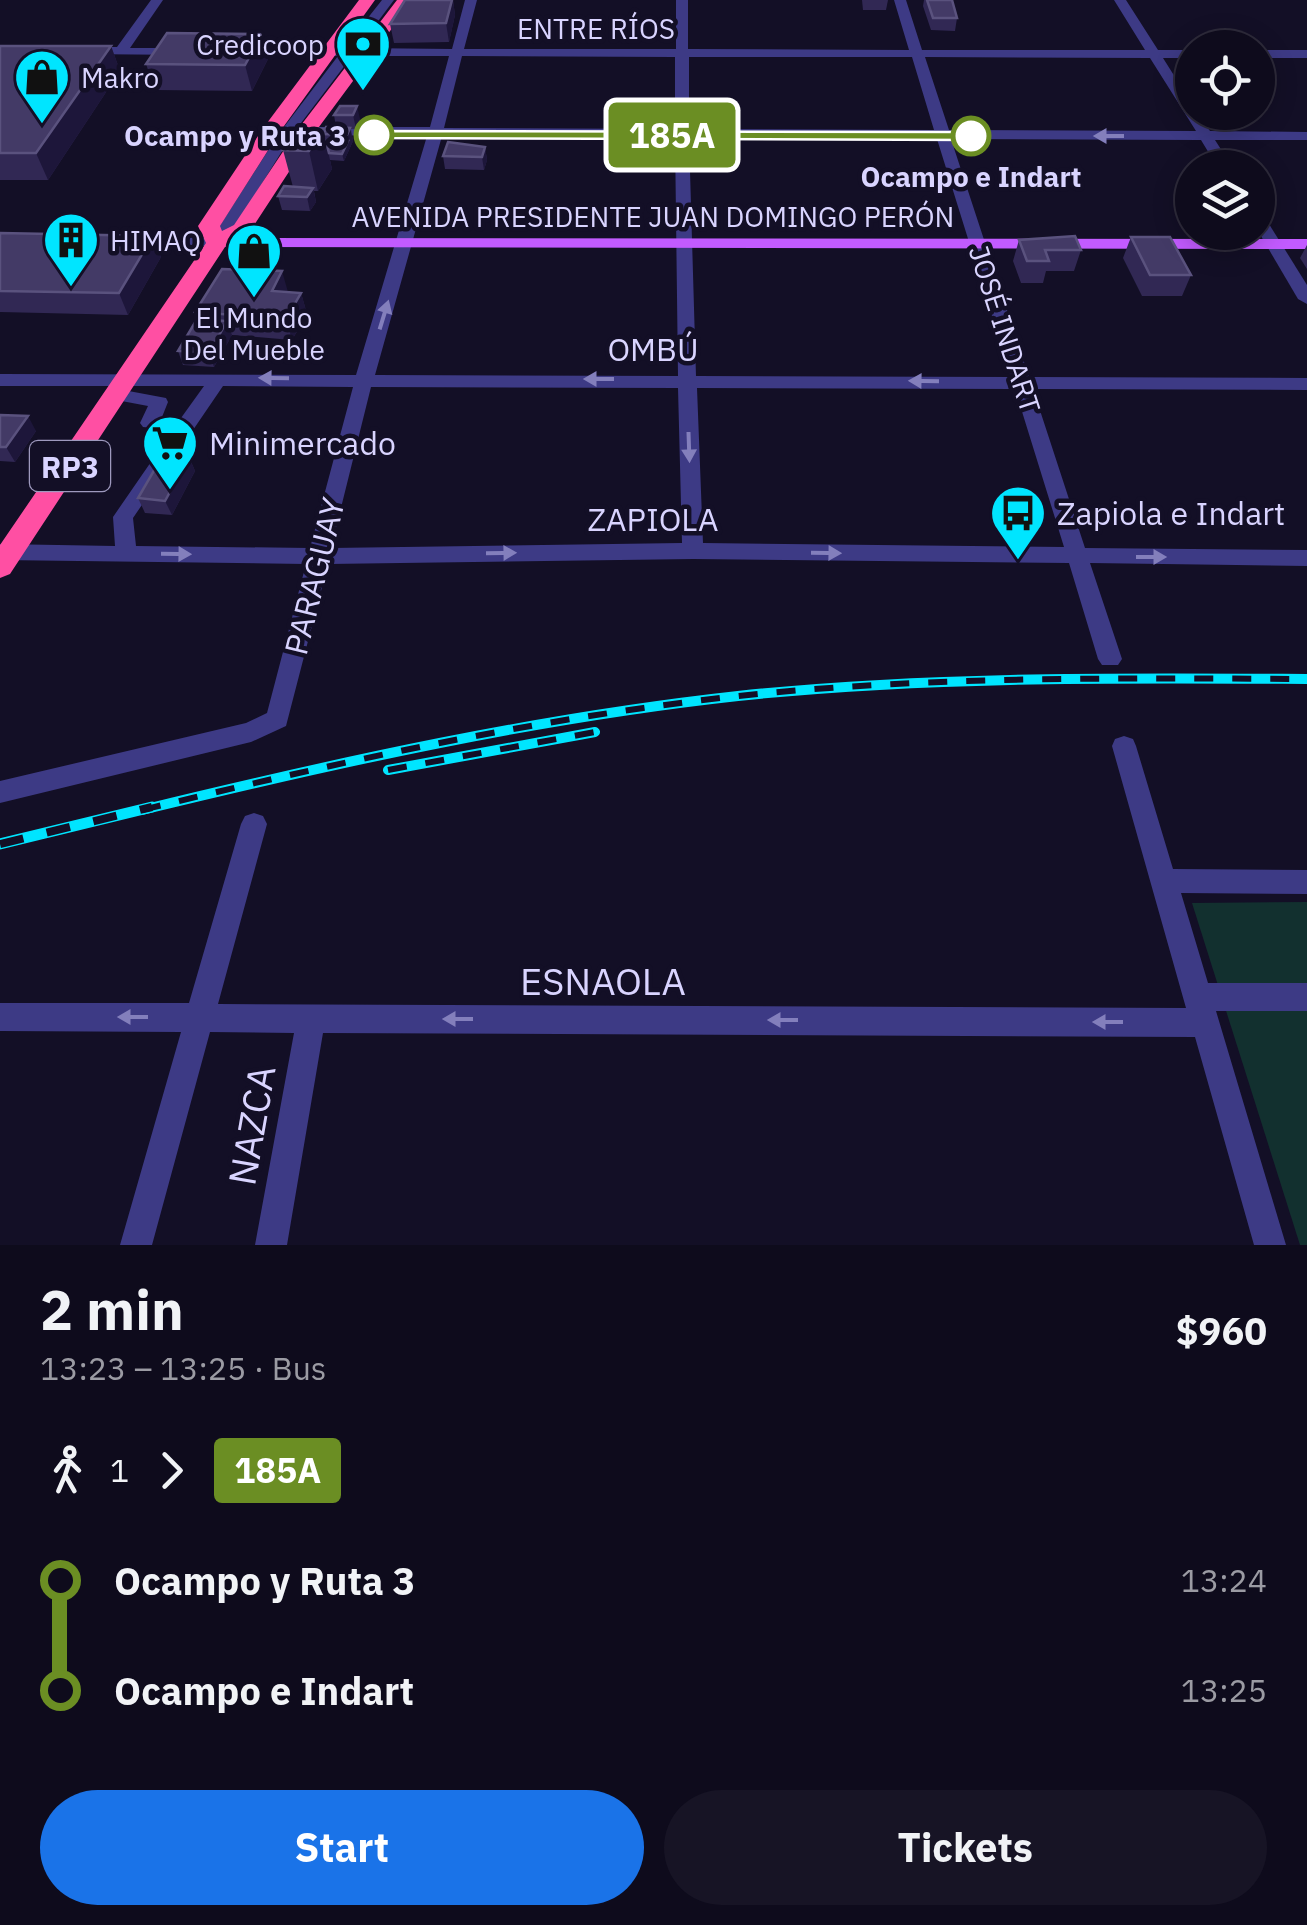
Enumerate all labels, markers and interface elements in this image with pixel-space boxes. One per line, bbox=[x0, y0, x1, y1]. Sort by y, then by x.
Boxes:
street label: ENTRE RÍOS bbox=[517, 10, 675, 47]
bank icon: Credicoop bbox=[333, 14, 393, 93]
place label: Credicoop bbox=[196, 26, 324, 63]
map controls bbox=[1175, 30, 1275, 250]
button: locate bbox=[1175, 30, 1275, 130]
shop icon: Makro bbox=[12, 47, 72, 126]
place label: Makro bbox=[81, 59, 159, 96]
line badge: 185A bbox=[602, 102, 742, 168]
text: 185A bbox=[629, 112, 715, 158]
marker: Ocampo y Ruta 3 bbox=[355, 116, 393, 154]
place label: Ocampo y Ruta 3 bbox=[124, 117, 346, 154]
marker: Ocampo e Indart bbox=[952, 117, 990, 155]
one-way arrow bbox=[1092, 128, 1124, 144]
button: layers bbox=[1175, 150, 1275, 250]
place label: Ocampo e Indart bbox=[860, 158, 1082, 195]
street label: AVENIDA PRESIDENTE JUAN DOMINGO PERÓN bbox=[352, 198, 954, 235]
building icon: HIMAQ bbox=[41, 210, 101, 289]
shop icon: El Mundo Del Mueble bbox=[224, 221, 284, 300]
place label: HIMAQ bbox=[110, 222, 201, 259]
street label: JOSÉ INDART bbox=[961, 241, 1049, 417]
place label: El Mundo Del Mueble bbox=[183, 299, 325, 368]
one-way arrow bbox=[377, 299, 392, 330]
street label: OMBÚ bbox=[607, 328, 699, 370]
one-way arrow bbox=[258, 370, 290, 386]
one-way arrow bbox=[583, 371, 615, 387]
one-way arrow bbox=[908, 373, 940, 389]
supermarket icon: Minimercado bbox=[140, 413, 200, 492]
place label: Minimercado bbox=[209, 422, 396, 464]
one-way arrow bbox=[681, 432, 697, 464]
road number: RP3 bbox=[30, 441, 110, 491]
bus stop icon: Zapiola e Indart bbox=[988, 483, 1048, 562]
place label: Zapiola e Indart bbox=[1057, 492, 1285, 534]
street label: PARAGUAY bbox=[274, 493, 354, 659]
street label: ZAPIOLA bbox=[587, 498, 719, 540]
one-way arrow bbox=[486, 545, 518, 561]
one-way arrow bbox=[811, 545, 843, 561]
one-way arrow bbox=[161, 547, 193, 563]
one-way arrow bbox=[1136, 549, 1168, 565]
street label: ESNAOLA bbox=[520, 956, 686, 1005]
one-way arrow bbox=[117, 1009, 149, 1025]
one-way arrow bbox=[442, 1011, 474, 1027]
one-way arrow bbox=[767, 1012, 799, 1028]
one-way arrow bbox=[1092, 1014, 1124, 1030]
street label: NAZCA bbox=[216, 1061, 286, 1189]
text: 2 min bbox=[40, 1274, 184, 1345]
text: $960 bbox=[1176, 1306, 1267, 1355]
text: 13:23 – 13:25 · Bus bbox=[40, 1347, 326, 1389]
icon: walk bbox=[40, 1443, 95, 1498]
icon: forward bbox=[144, 1443, 199, 1498]
text: 185A bbox=[234, 1447, 321, 1493]
text: 1 bbox=[110, 1449, 129, 1491]
text: Ocampo y Ruta 3 bbox=[114, 1556, 415, 1605]
text: 13:24 bbox=[1181, 1559, 1267, 1601]
text: Ocampo e Indart bbox=[114, 1666, 414, 1715]
text: 13:25 bbox=[1181, 1669, 1267, 1711]
button: Start bbox=[40, 1790, 644, 1905]
button: Tickets bbox=[664, 1790, 1267, 1905]

